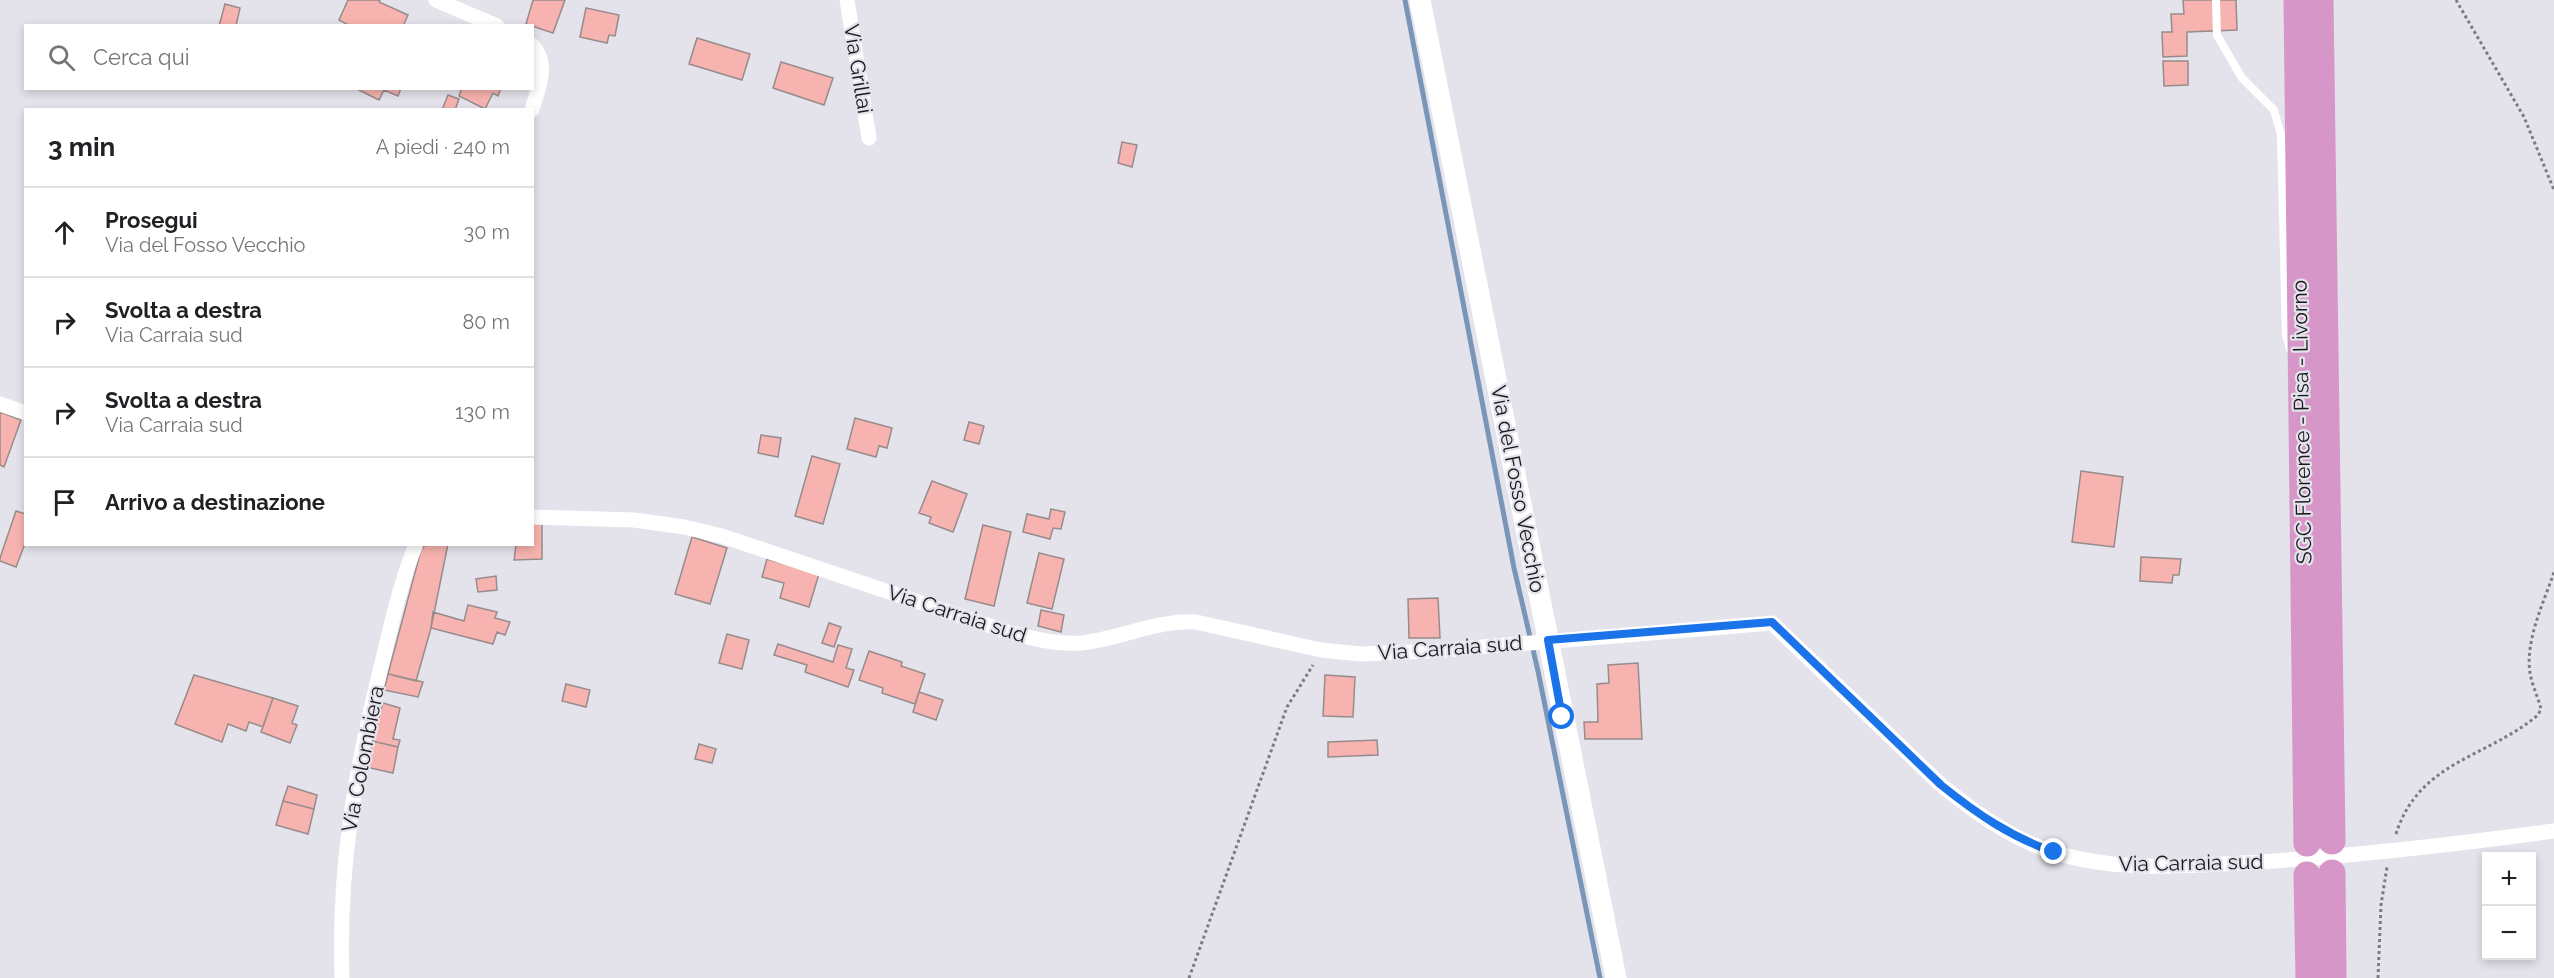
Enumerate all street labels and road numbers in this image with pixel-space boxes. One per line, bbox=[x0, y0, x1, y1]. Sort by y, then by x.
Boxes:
street label: Via Grillai bbox=[839, 22, 878, 115]
street label: SGC Florence - Pisa - Livorno bbox=[2287, 280, 2316, 564]
street label: Via del Fosso Vecchio bbox=[1486, 383, 1551, 595]
street label: Via Carraia sud bbox=[884, 579, 1030, 648]
street label: Via Carraia sud bbox=[1377, 630, 1523, 665]
street label: Via Colombiera bbox=[336, 684, 389, 834]
street label: Via Carraia sud bbox=[2118, 849, 2264, 876]

